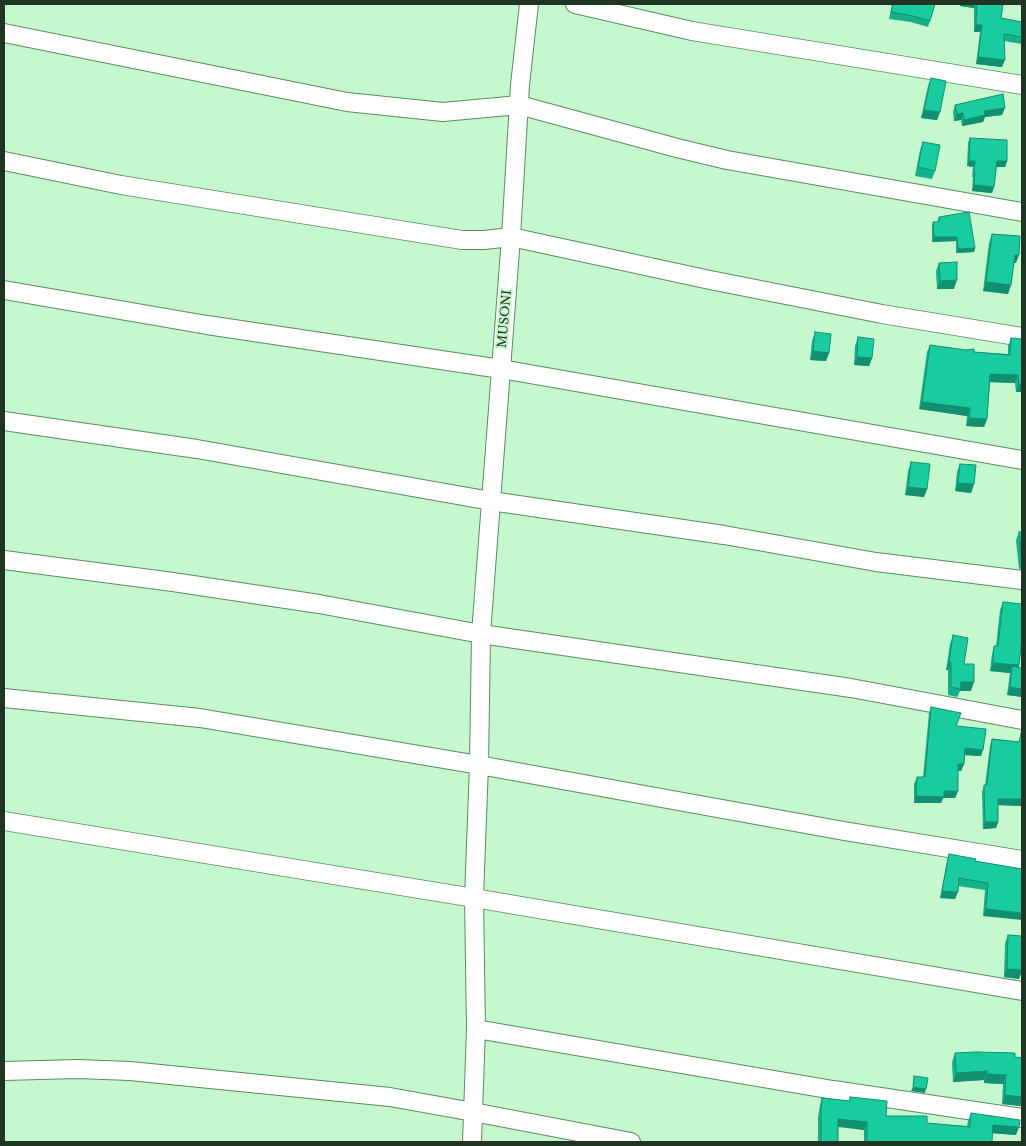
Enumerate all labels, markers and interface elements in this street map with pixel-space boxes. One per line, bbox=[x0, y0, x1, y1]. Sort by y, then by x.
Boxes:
street label: MUSONI bbox=[495, 289, 515, 349]

